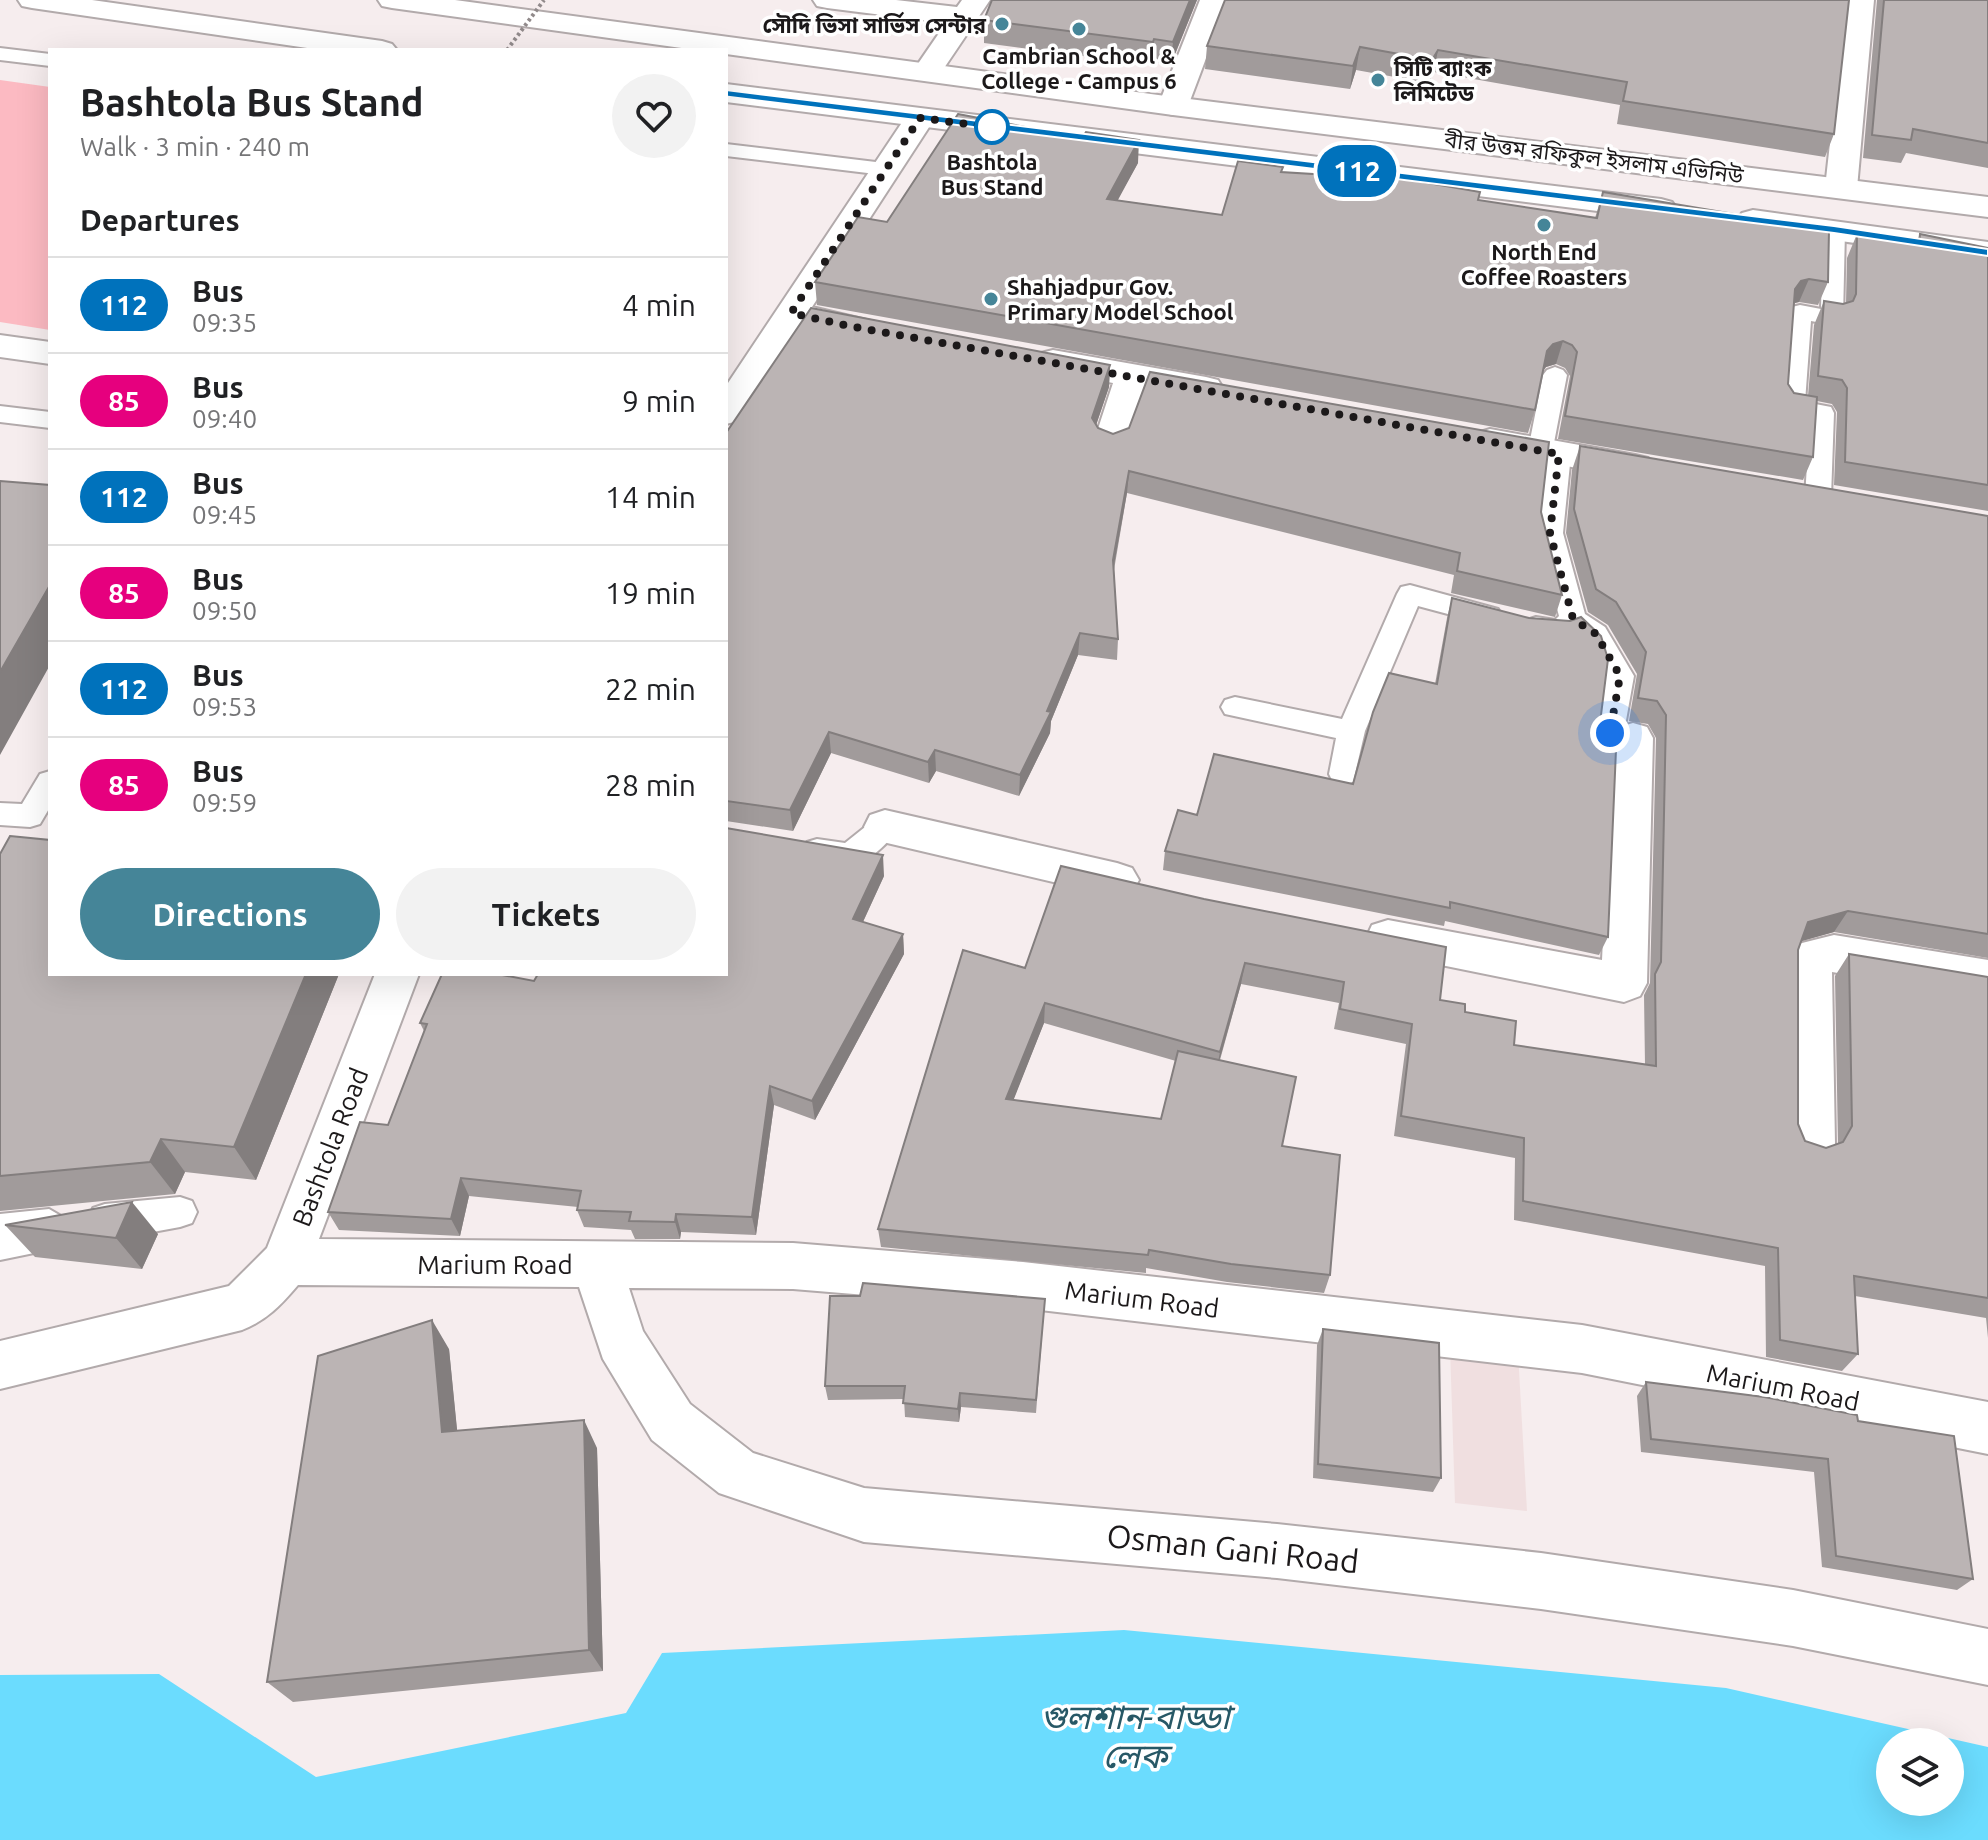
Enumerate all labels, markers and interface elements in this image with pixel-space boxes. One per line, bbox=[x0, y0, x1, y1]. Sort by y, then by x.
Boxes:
place label: সৌদি ভিসা সার্ভিস সেন্টার bbox=[763, 11, 987, 37]
marker: সৌদি ভিসা সার্ভিস সেন্টার bbox=[993, 15, 1011, 33]
marker: Cambrian School & College - Campus 6 bbox=[1070, 20, 1088, 38]
place label: Cambrian School & College - Campus 6 bbox=[981, 43, 1177, 93]
place label: সিটি ব্যাংক লিমিটেড bbox=[1393, 55, 1493, 105]
marker: সিটি ব্যাংক লিমিটেড bbox=[1369, 71, 1387, 89]
button: heart bbox=[612, 74, 696, 158]
text: Bashtola Bus Stand bbox=[80, 81, 424, 123]
marker: Bashtola Bus Stand bbox=[975, 110, 1009, 144]
street label: বীর উত্তম রফিকুল ইসলাম এভিনিউ bbox=[1442, 126, 1745, 190]
text: Walk · 3 min · 240 m bbox=[80, 132, 310, 161]
line badge: 112 bbox=[1311, 145, 1403, 197]
place label: Bashtola Bus Stand bbox=[941, 149, 1043, 199]
text: 112 bbox=[1333, 155, 1381, 186]
text: Departures bbox=[80, 203, 240, 237]
marker: North End Coffee Roasters bbox=[1535, 216, 1553, 234]
place label: North End Coffee Roasters bbox=[1461, 239, 1627, 289]
text: Bus bbox=[192, 274, 244, 308]
place label: Shahjadpur Gov. Primary Model School bbox=[1007, 274, 1234, 324]
text: 4 min bbox=[622, 288, 696, 322]
text: 112 bbox=[100, 289, 148, 320]
marker: Shahjadpur Gov. Primary Model School bbox=[982, 290, 1000, 308]
text: 09:35 bbox=[192, 308, 257, 337]
text: Bus bbox=[192, 370, 244, 404]
text: 9 min bbox=[622, 384, 696, 418]
text: 85 bbox=[108, 385, 140, 416]
text: 09:40 bbox=[192, 404, 257, 433]
text: Bus bbox=[192, 466, 244, 500]
text: 14 min bbox=[605, 480, 696, 514]
text: 112 bbox=[100, 481, 148, 512]
text: 09:45 bbox=[192, 500, 257, 529]
text: Bus bbox=[192, 562, 244, 596]
text: 19 min bbox=[605, 576, 696, 610]
text: 85 bbox=[108, 577, 140, 608]
text: 09:50 bbox=[192, 596, 257, 625]
text: Bus bbox=[192, 658, 244, 692]
text: 22 min bbox=[605, 672, 696, 706]
text: 112 bbox=[100, 673, 148, 704]
text: 09:53 bbox=[192, 692, 257, 721]
your location bbox=[1590, 713, 1630, 753]
text: Bus bbox=[192, 754, 244, 788]
text: 28 min bbox=[605, 768, 696, 802]
text: 85 bbox=[108, 769, 140, 800]
text: 09:59 bbox=[192, 788, 257, 817]
button: Directions bbox=[80, 868, 380, 960]
button: Tickets bbox=[396, 868, 696, 960]
street label: Bashtola Road bbox=[286, 1064, 374, 1230]
street label: Marium Road bbox=[417, 1250, 573, 1279]
street label: Marium Road bbox=[1063, 1275, 1221, 1323]
street label: Marium Road bbox=[1704, 1358, 1862, 1416]
street label: Osman Gani Road bbox=[1105, 1517, 1361, 1579]
water label: গুলশান-বাড্ডা লেক bbox=[1040, 1697, 1236, 1774]
map controls bbox=[1876, 1728, 1964, 1816]
button: layers bbox=[1876, 1728, 1964, 1816]

